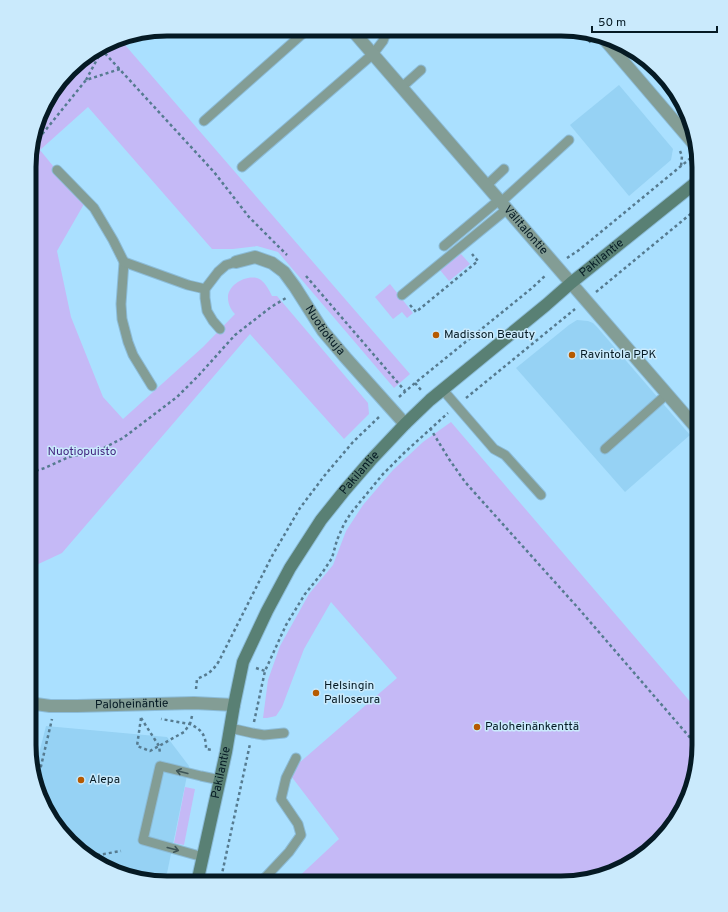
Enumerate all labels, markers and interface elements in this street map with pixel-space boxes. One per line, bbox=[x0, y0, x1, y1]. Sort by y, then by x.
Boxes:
scale bar bbox=[592, 8, 717, 34]
text: 50 m bbox=[598, 15, 626, 31]
street label: Välitalontie bbox=[500, 202, 551, 259]
street label: Pakilantie bbox=[576, 235, 627, 281]
street label: Nuotiokuja bbox=[301, 302, 348, 359]
place label: Madisson Beauty bbox=[444, 327, 535, 343]
marker: Madisson Beauty bbox=[431, 330, 441, 340]
place label: Ravintola PPK bbox=[580, 347, 656, 363]
marker: Ravintola PPK bbox=[567, 350, 577, 360]
park label: Nuotiopuisto bbox=[48, 444, 117, 460]
street label: Pakilantie bbox=[336, 448, 383, 498]
place label: Helsingin Palloseura bbox=[324, 678, 380, 708]
marker: Helsingin Palloseura bbox=[311, 688, 321, 698]
street label: Paloheinäntie bbox=[95, 696, 169, 714]
place label: Paloheinänkenttä bbox=[485, 719, 579, 735]
marker: Paloheinänkenttä bbox=[472, 722, 482, 732]
street label: Pakilantie bbox=[208, 745, 235, 800]
one-way arrow bbox=[176, 767, 189, 775]
place label: Alepa bbox=[89, 772, 120, 788]
marker: Alepa bbox=[76, 775, 86, 785]
one-way arrow bbox=[166, 845, 179, 853]

